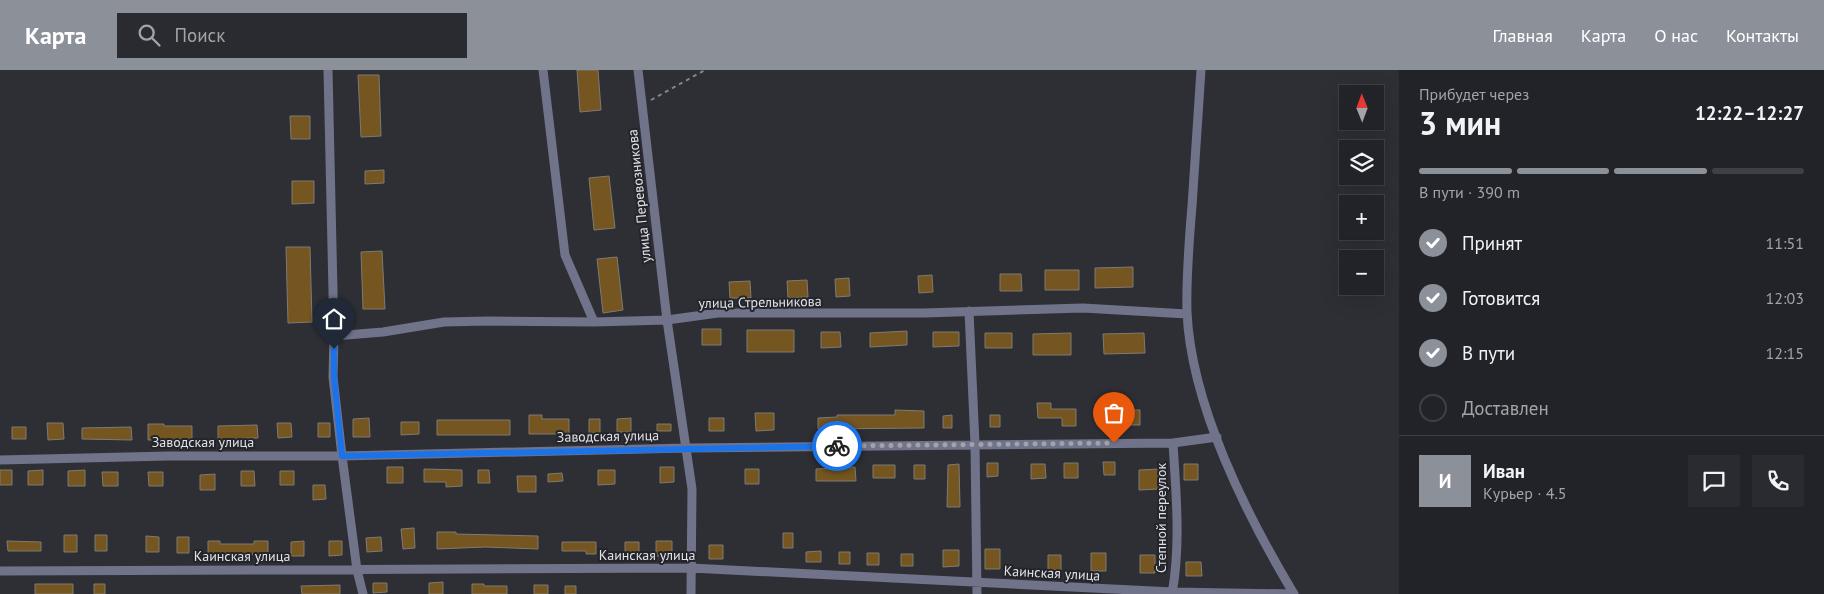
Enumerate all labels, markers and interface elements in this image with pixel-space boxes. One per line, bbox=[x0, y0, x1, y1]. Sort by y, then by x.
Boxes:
search box bbox=[117, 13, 467, 58]
text: Карта bbox=[25, 20, 87, 51]
icon: search bbox=[135, 21, 163, 49]
text: Поиск bbox=[175, 23, 225, 47]
text: Главная bbox=[1492, 24, 1553, 47]
text: Карта bbox=[1581, 24, 1626, 47]
text: О нас bbox=[1654, 24, 1698, 47]
text: Контакты bbox=[1726, 24, 1799, 47]
text: Прибудет через bbox=[1419, 84, 1529, 104]
north arrow bbox=[1339, 85, 1384, 130]
map controls bbox=[1339, 85, 1384, 295]
text: 12:22–12:27 bbox=[1695, 101, 1804, 125]
text: 3 мин bbox=[1419, 102, 1501, 144]
street label: улица Перевозникова bbox=[623, 128, 655, 264]
button: layers bbox=[1339, 140, 1384, 185]
text: В пути · 390 m bbox=[1419, 182, 1520, 202]
button: + bbox=[1339, 195, 1384, 240]
icon: check bbox=[1419, 229, 1447, 257]
text: Принят bbox=[1462, 231, 1522, 255]
text: 11:51 bbox=[1766, 233, 1804, 253]
button: − bbox=[1339, 250, 1384, 295]
icon: check bbox=[1419, 284, 1447, 312]
text: Готовится bbox=[1462, 286, 1540, 310]
text: 12:03 bbox=[1766, 288, 1804, 308]
street label: улица Стрельникова bbox=[698, 292, 822, 312]
pin bbox=[313, 298, 355, 349]
icon: home bbox=[320, 305, 348, 333]
icon: check bbox=[1419, 339, 1447, 367]
text: В пути bbox=[1462, 341, 1515, 365]
text: 12:15 bbox=[1766, 343, 1804, 363]
pin bbox=[1093, 392, 1135, 443]
text: Доставлен bbox=[1462, 396, 1549, 420]
icon: bag bbox=[1100, 399, 1128, 427]
courier bbox=[812, 421, 862, 471]
street label: Заводская улица bbox=[557, 426, 659, 446]
icon: bike bbox=[823, 432, 851, 460]
street label: Заводская улица bbox=[152, 433, 254, 451]
button: chat bbox=[1688, 455, 1740, 507]
button: phone bbox=[1752, 455, 1804, 507]
text: Иван bbox=[1483, 459, 1525, 483]
street label: Степной переулок bbox=[1152, 463, 1170, 573]
text: И bbox=[1439, 469, 1451, 493]
text: Курьер · 4.5 bbox=[1483, 483, 1567, 503]
street label: Каинская улица bbox=[599, 546, 695, 564]
street label: Каинская улица bbox=[194, 547, 290, 565]
street label: Каинская улица bbox=[1003, 561, 1101, 585]

